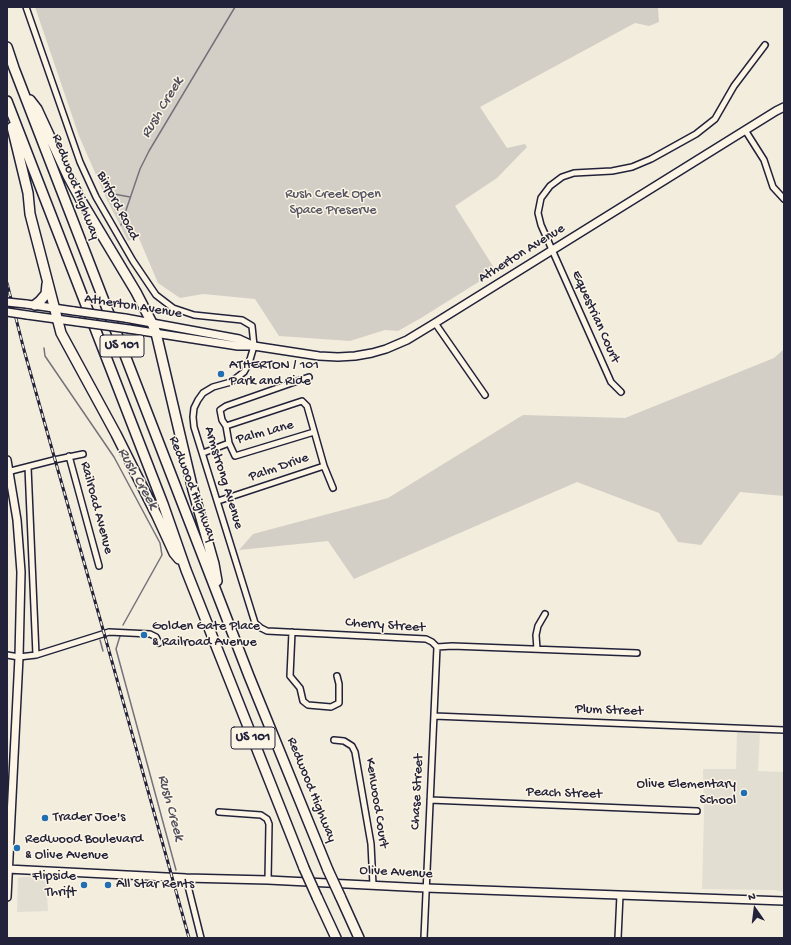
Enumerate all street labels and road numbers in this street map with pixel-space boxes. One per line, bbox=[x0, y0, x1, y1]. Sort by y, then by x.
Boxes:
street label: Redwood Highway bbox=[47, 132, 103, 242]
street label: Binford Road bbox=[92, 169, 142, 243]
street label: Atherton Avenue bbox=[476, 221, 568, 287]
street label: Equestrian Court bbox=[567, 268, 623, 366]
street label: Atherton Avenue bbox=[83, 291, 183, 323]
road number: US 101 bbox=[100, 335, 144, 357]
street label: Palm Lane bbox=[235, 417, 295, 449]
street label: Armstrong Avenue bbox=[199, 425, 247, 531]
street label: Redwood Highway bbox=[164, 434, 220, 544]
street label: Palm Drive bbox=[247, 450, 311, 486]
street label: Railroad Avenue bbox=[76, 460, 116, 556]
street label: Cherry Street bbox=[345, 615, 425, 637]
street label: Plum Street bbox=[575, 701, 643, 721]
road number: US 101 bbox=[231, 727, 275, 749]
street label: Redwood Highway bbox=[282, 735, 340, 845]
street label: Chase Street bbox=[408, 754, 428, 830]
street label: Kenwood Court bbox=[361, 757, 391, 849]
street label: Peach Street bbox=[526, 784, 602, 804]
street label: Olive Avenue bbox=[359, 863, 433, 883]

